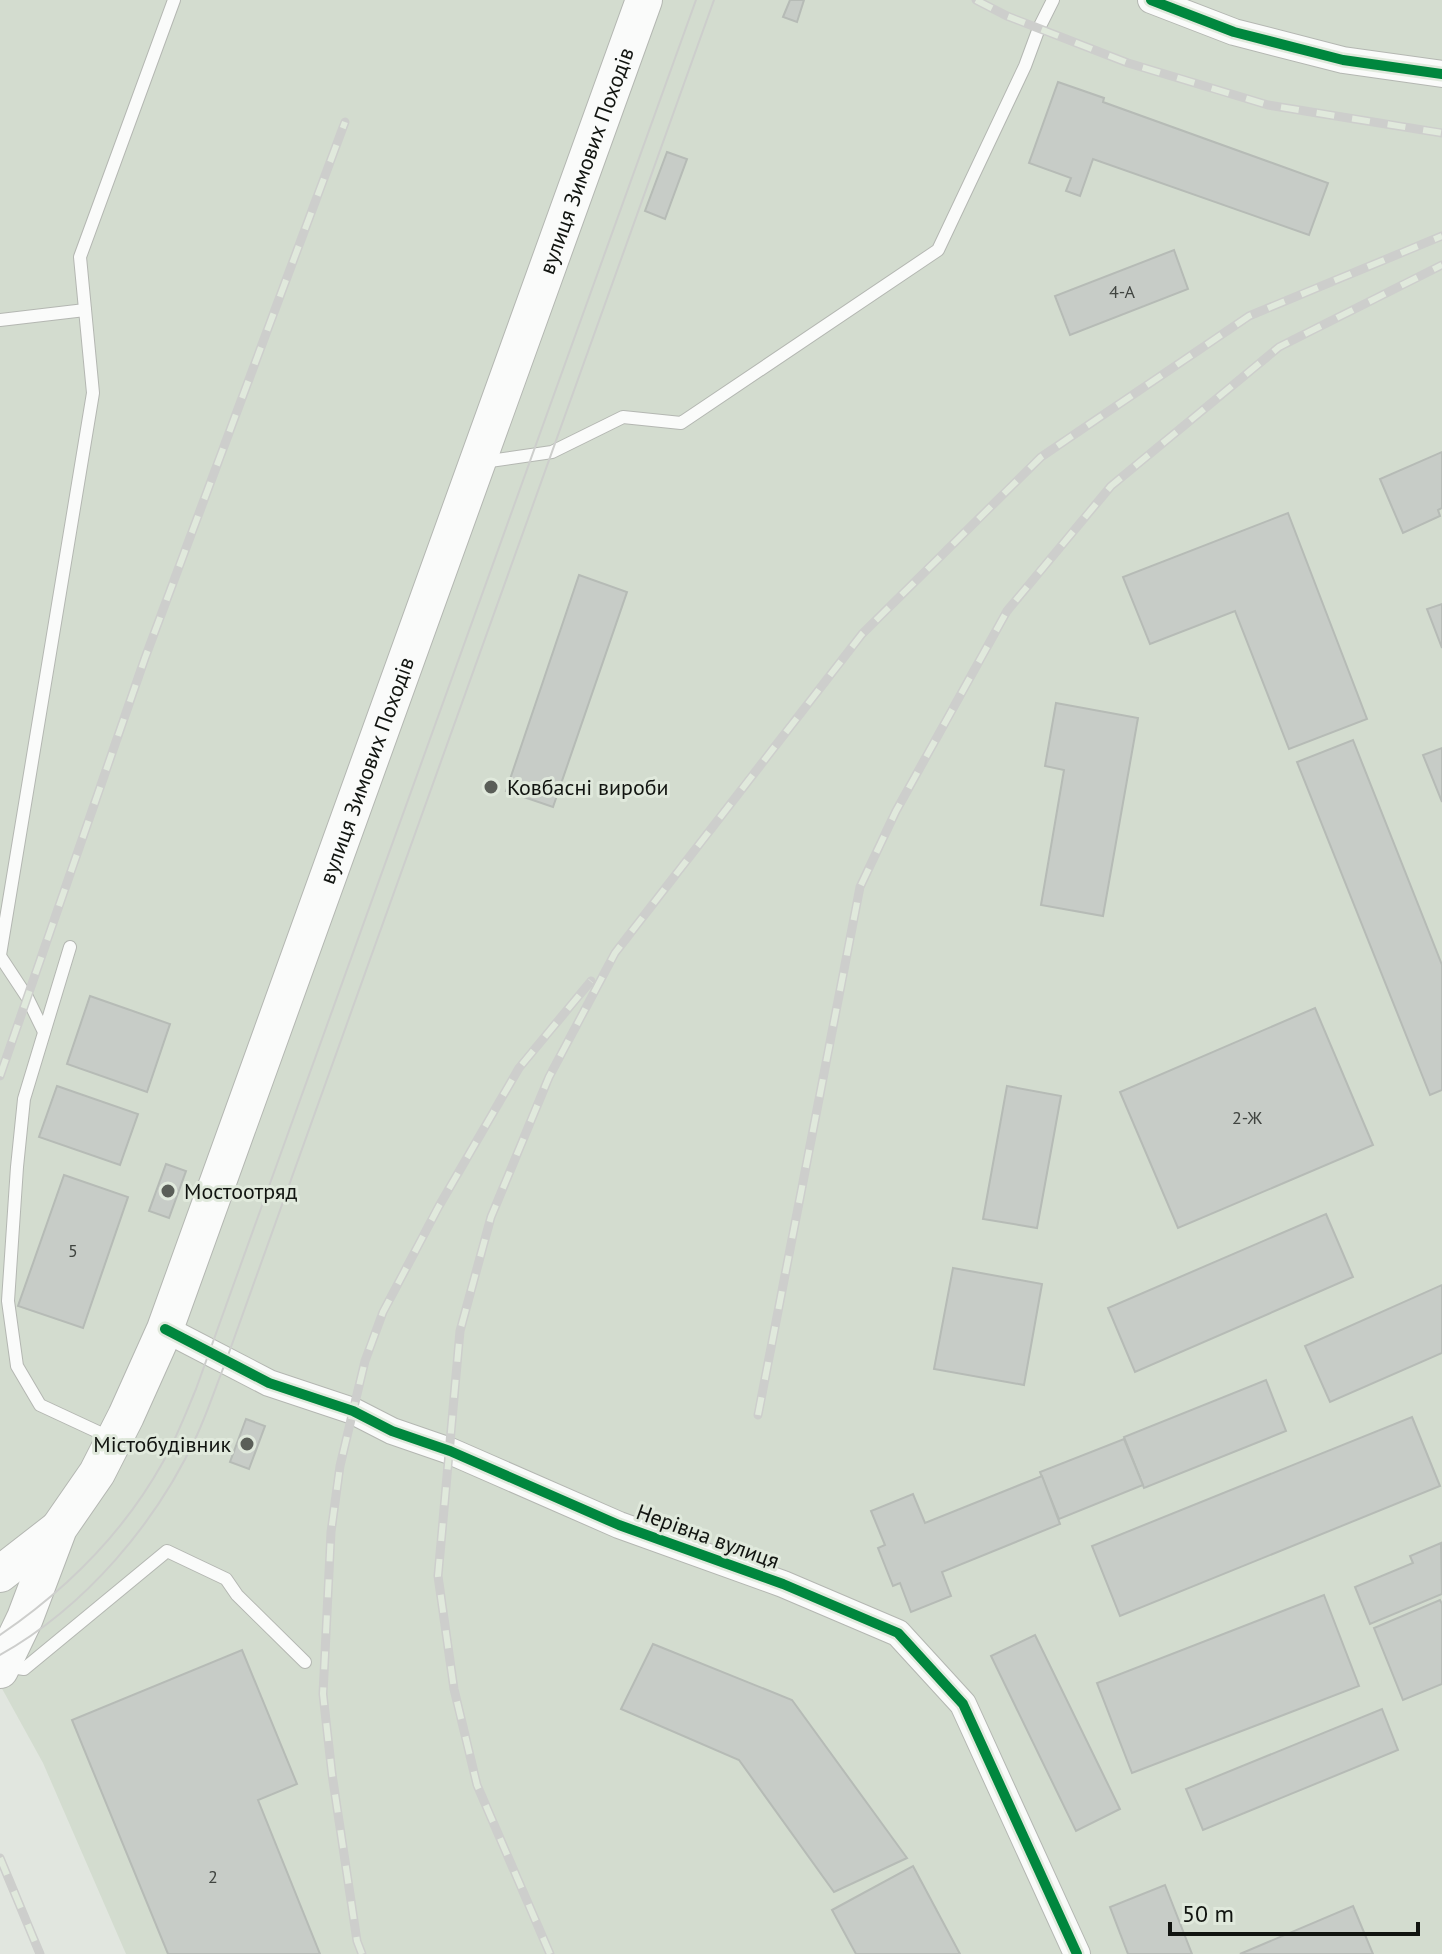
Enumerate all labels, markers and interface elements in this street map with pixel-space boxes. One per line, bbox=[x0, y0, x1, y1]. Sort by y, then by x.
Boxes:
street label: вулиця Зимових Походів bbox=[532, 43, 640, 278]
house number: 4-А bbox=[1109, 280, 1136, 303]
street label: вулиця Зимових Походів bbox=[313, 653, 420, 887]
place label: Ковбасні вироби bbox=[507, 773, 669, 801]
marker: Ковбасні вироби bbox=[482, 778, 500, 796]
house number: 2-Ж bbox=[1232, 1106, 1262, 1129]
place label: Мостоотряд bbox=[184, 1177, 298, 1205]
marker: Мостоотряд bbox=[159, 1182, 177, 1200]
house number: 5 bbox=[68, 1239, 78, 1262]
place label: Містобудівник bbox=[93, 1430, 231, 1458]
marker: Містобудівник bbox=[238, 1435, 256, 1453]
street label: Нерівна вулиця bbox=[633, 1497, 783, 1575]
house number: 2 bbox=[208, 1865, 218, 1888]
scale bar bbox=[1170, 1886, 1418, 1936]
text: 50 m bbox=[1182, 1898, 1234, 1929]

